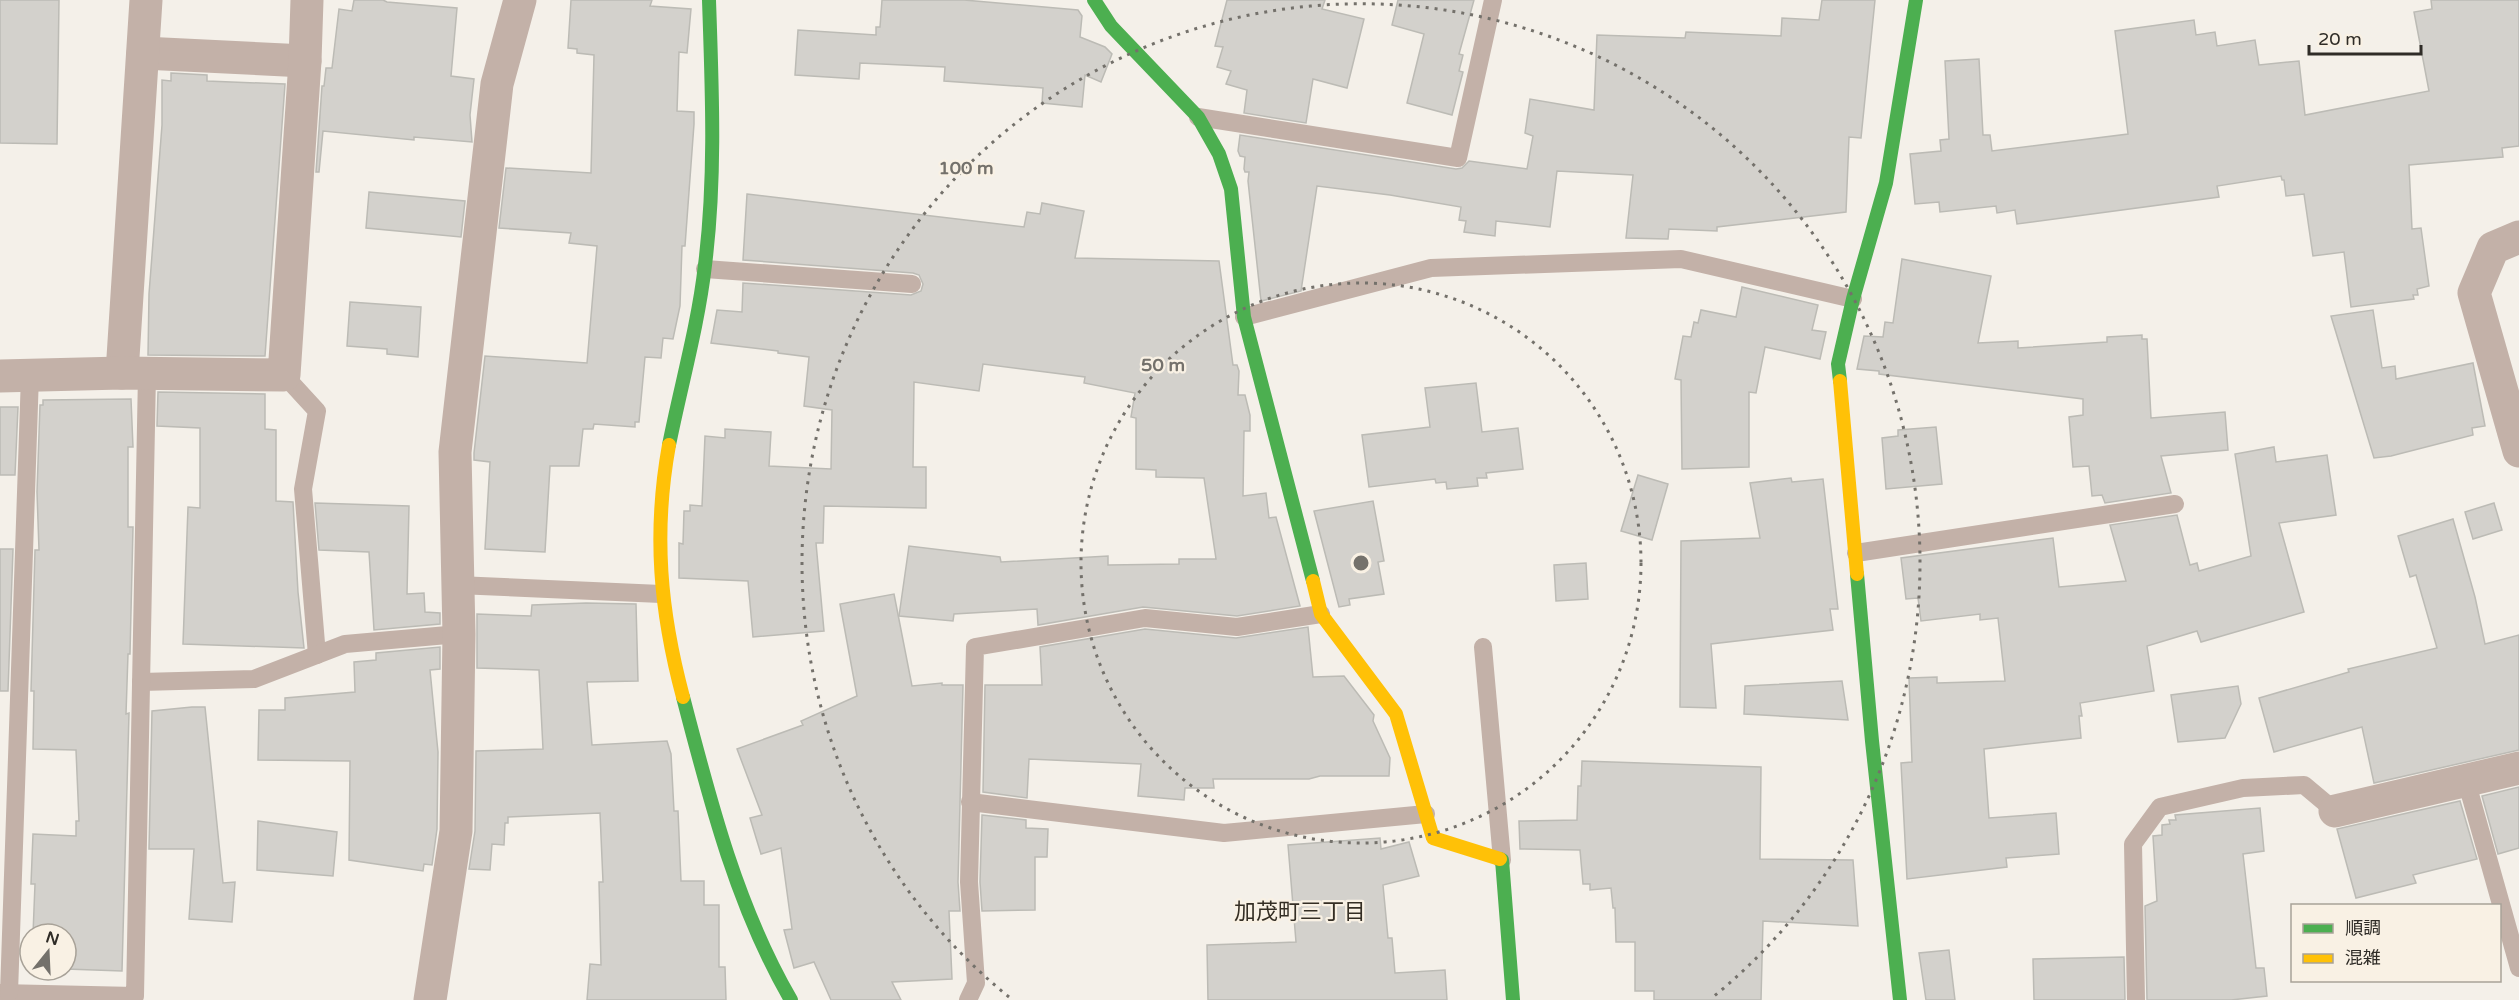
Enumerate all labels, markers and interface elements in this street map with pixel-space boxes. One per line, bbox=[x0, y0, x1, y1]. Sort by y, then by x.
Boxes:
scale bar bbox=[2309, 18, 2422, 56]
text: 20 m bbox=[2318, 28, 2362, 50]
text: 100 m bbox=[938, 157, 994, 179]
text: 50 m bbox=[1141, 354, 1185, 376]
centre of rings bbox=[1351, 553, 1371, 573]
district label: 加茂町三丁目 bbox=[1234, 899, 1366, 925]
legend bbox=[2291, 904, 2501, 982]
text: 順調 bbox=[2345, 917, 2381, 939]
north arrow bbox=[18, 922, 78, 982]
text: N bbox=[43, 927, 62, 950]
text: 混雑 bbox=[2345, 947, 2381, 969]

